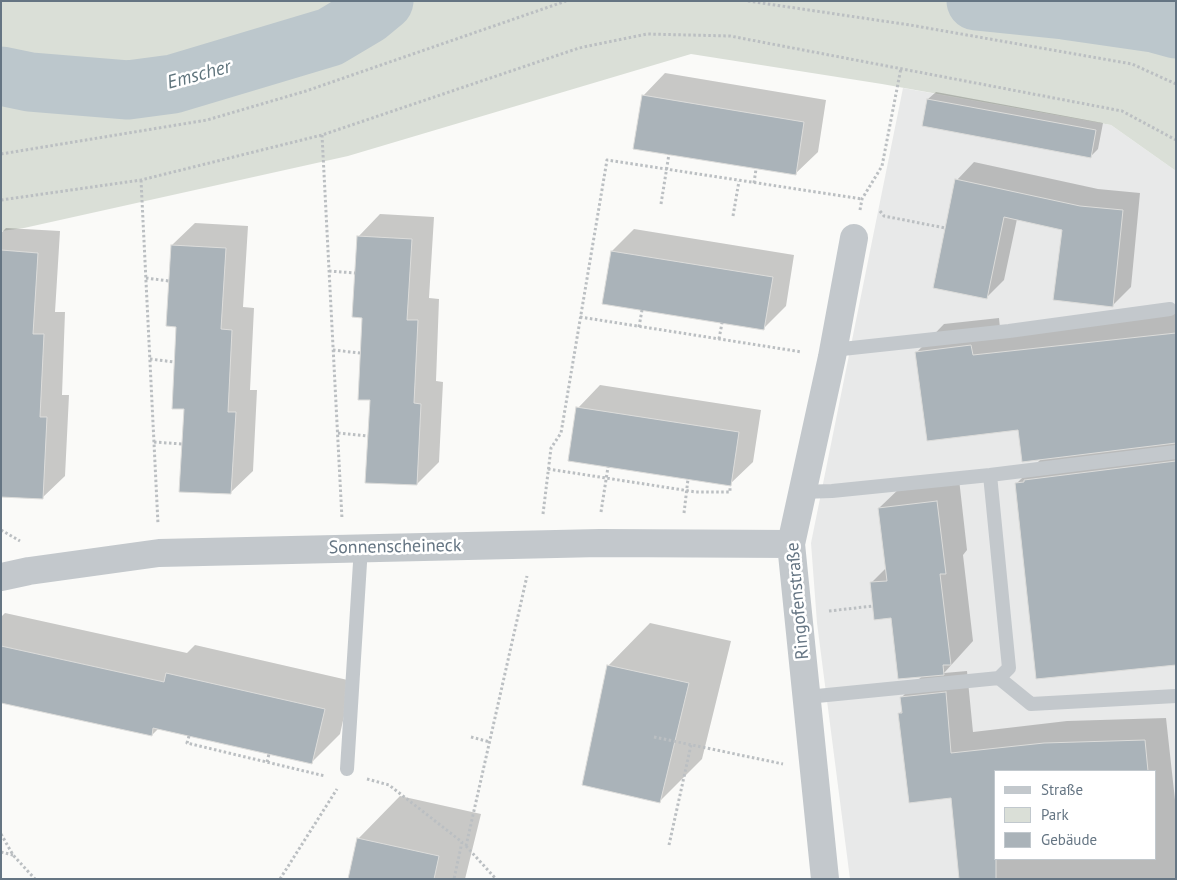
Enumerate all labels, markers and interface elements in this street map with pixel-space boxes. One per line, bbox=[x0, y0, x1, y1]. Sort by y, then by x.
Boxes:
water label: Emscher bbox=[165, 56, 233, 94]
street label: Sonnenscheineck bbox=[328, 535, 462, 559]
street label: Ringofenstraße bbox=[782, 542, 814, 660]
legend bbox=[994, 770, 1157, 860]
text: Straße bbox=[1041, 780, 1083, 799]
text: Park bbox=[1041, 805, 1069, 824]
text: Gebäude bbox=[1041, 830, 1097, 849]

